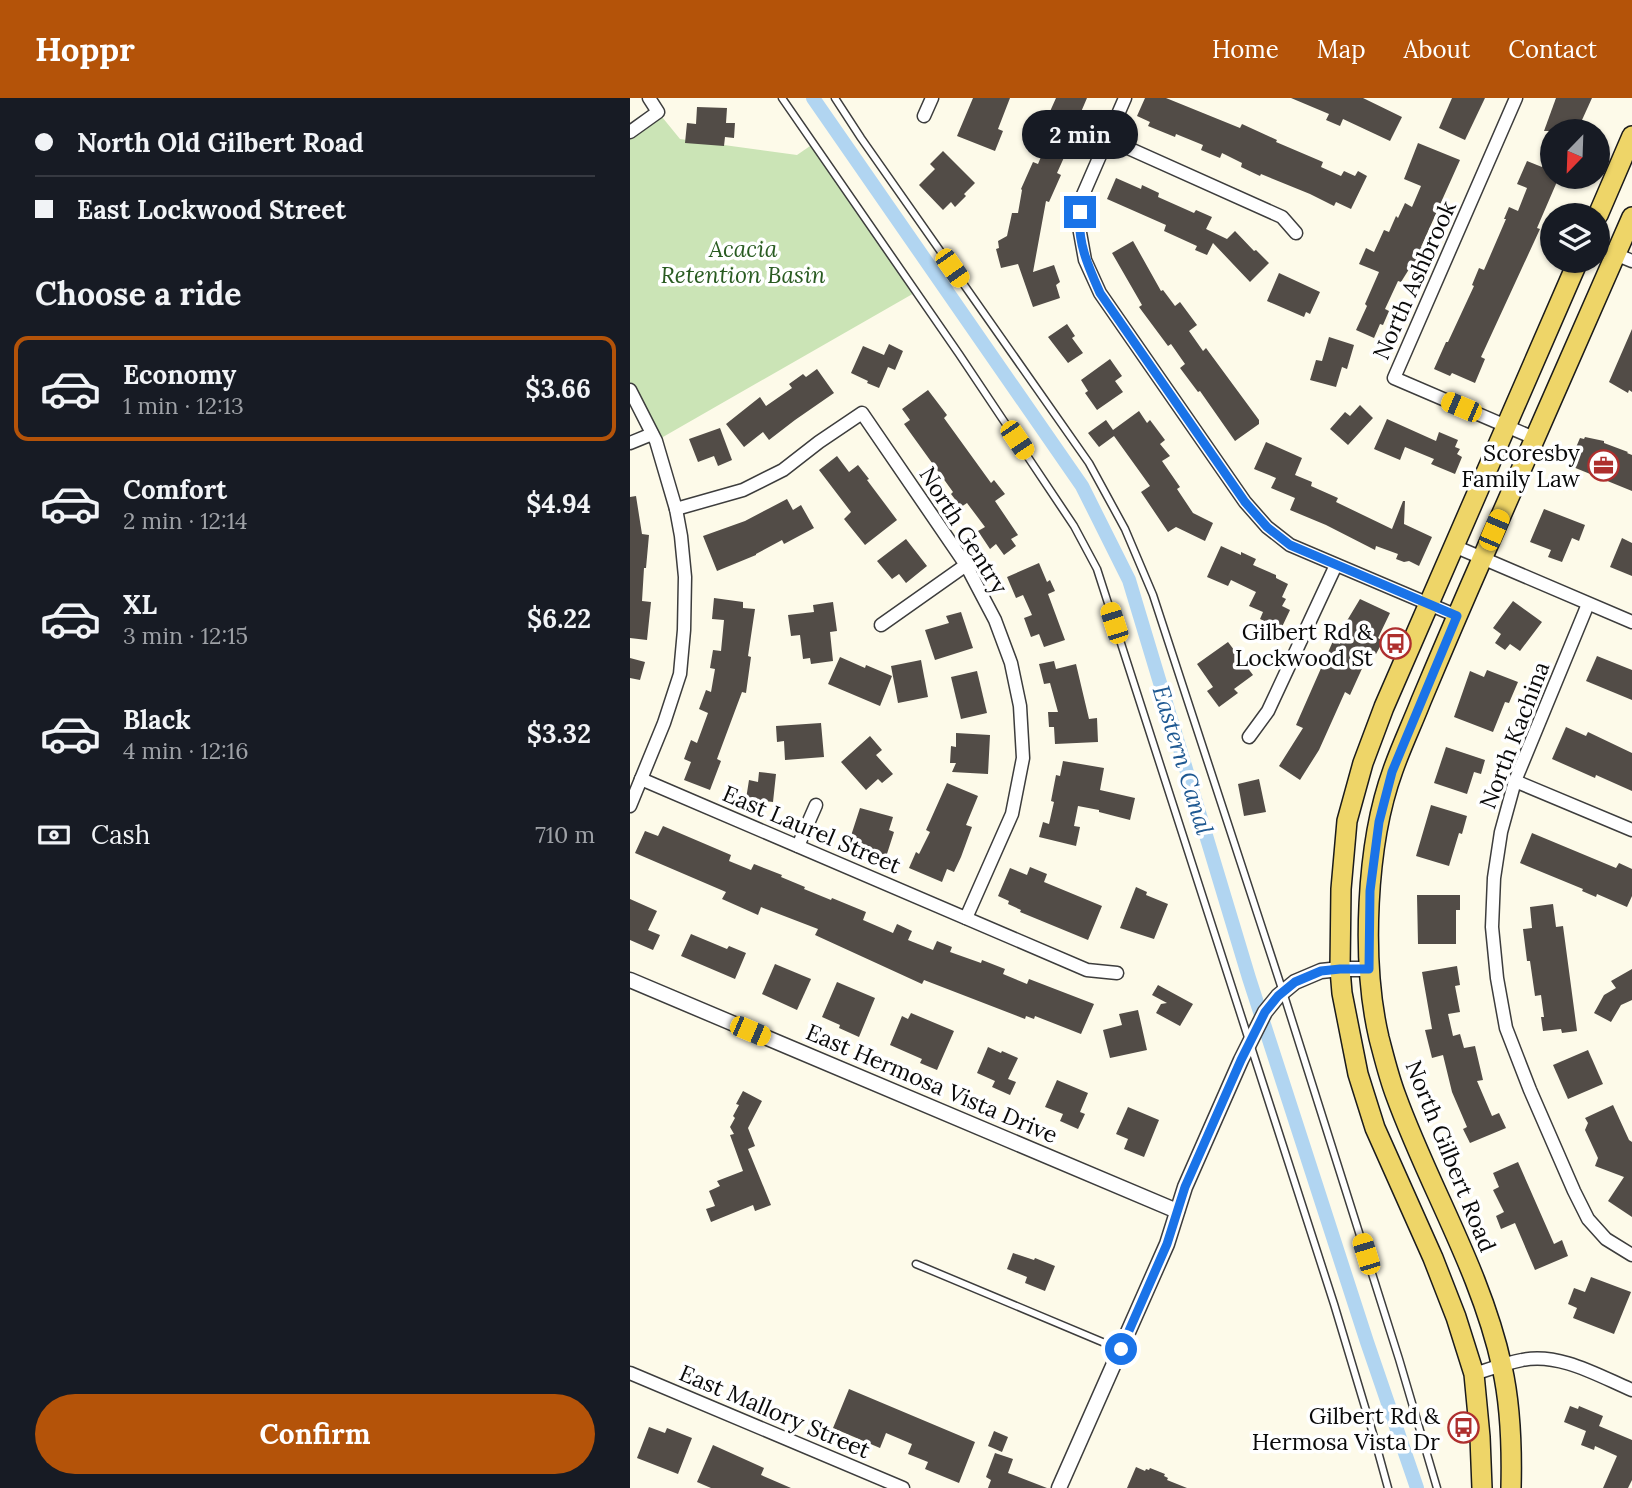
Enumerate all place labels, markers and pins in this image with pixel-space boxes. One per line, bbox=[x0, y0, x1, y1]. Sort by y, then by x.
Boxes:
place label: Scoresby Family Law bbox=[1461, 438, 1581, 493]
office icon: Scoresby Family Law bbox=[1586, 448, 1620, 482]
place label: Gilbert Rd & Lockwood St bbox=[1235, 617, 1374, 672]
bus stop icon: Gilbert Rd & Lockwood St bbox=[1379, 627, 1413, 661]
place label: Gilbert Rd & Hermosa Vista Dr bbox=[1252, 1401, 1441, 1456]
bus stop icon: Gilbert Rd & Hermosa Vista Dr bbox=[1446, 1411, 1480, 1445]

